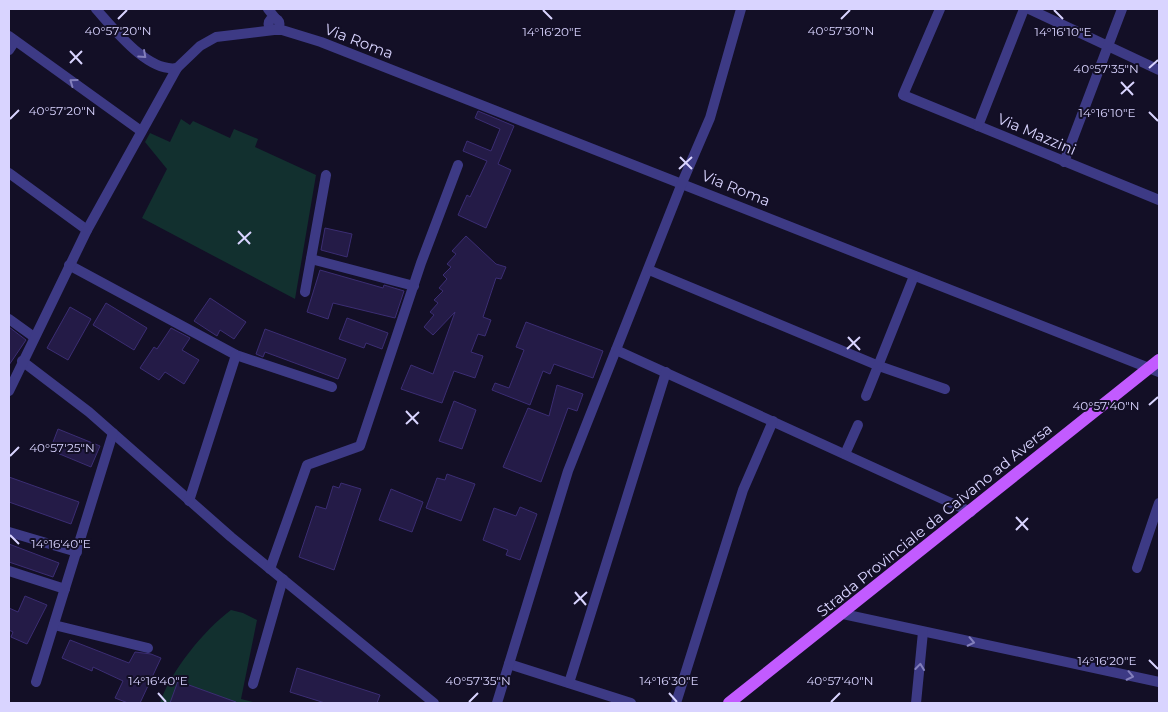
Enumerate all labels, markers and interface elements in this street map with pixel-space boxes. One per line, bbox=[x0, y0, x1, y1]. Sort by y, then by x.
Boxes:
street label: Via Roma bbox=[322, 19, 396, 63]
text: 40°57'20"N bbox=[85, 23, 151, 38]
text: 40°57'30"N bbox=[808, 23, 874, 38]
text: 14°16'20"E bbox=[522, 24, 582, 39]
text: 14°16'10"E bbox=[1035, 24, 1091, 39]
one-way arrow bbox=[137, 50, 146, 59]
text: 40°57'35"N bbox=[1073, 61, 1139, 76]
one-way arrow bbox=[69, 79, 79, 88]
text: 40°57'20"N bbox=[29, 103, 95, 118]
text: 14°16'10"E bbox=[1079, 105, 1135, 120]
street label: Via Mazzini bbox=[995, 109, 1079, 159]
street label: Via Roma bbox=[699, 166, 773, 210]
text: 40°57'40"N bbox=[1072, 398, 1140, 413]
street label: Strada Provinciale da Caivano ad Aversa bbox=[812, 419, 1056, 621]
text: 40°57'25"N bbox=[29, 440, 95, 455]
text: 14°16'40"E bbox=[31, 536, 91, 551]
one-way arrow bbox=[967, 636, 975, 647]
text: 14°16'20"E bbox=[1077, 653, 1137, 668]
one-way arrow bbox=[914, 663, 925, 671]
one-way arrow bbox=[1125, 670, 1134, 681]
text: 14°16'40"E bbox=[128, 673, 188, 688]
text: 40°57'35"N bbox=[445, 673, 511, 688]
text: 14°16'30"E bbox=[640, 673, 698, 688]
text: 40°57'40"N bbox=[806, 673, 874, 688]

